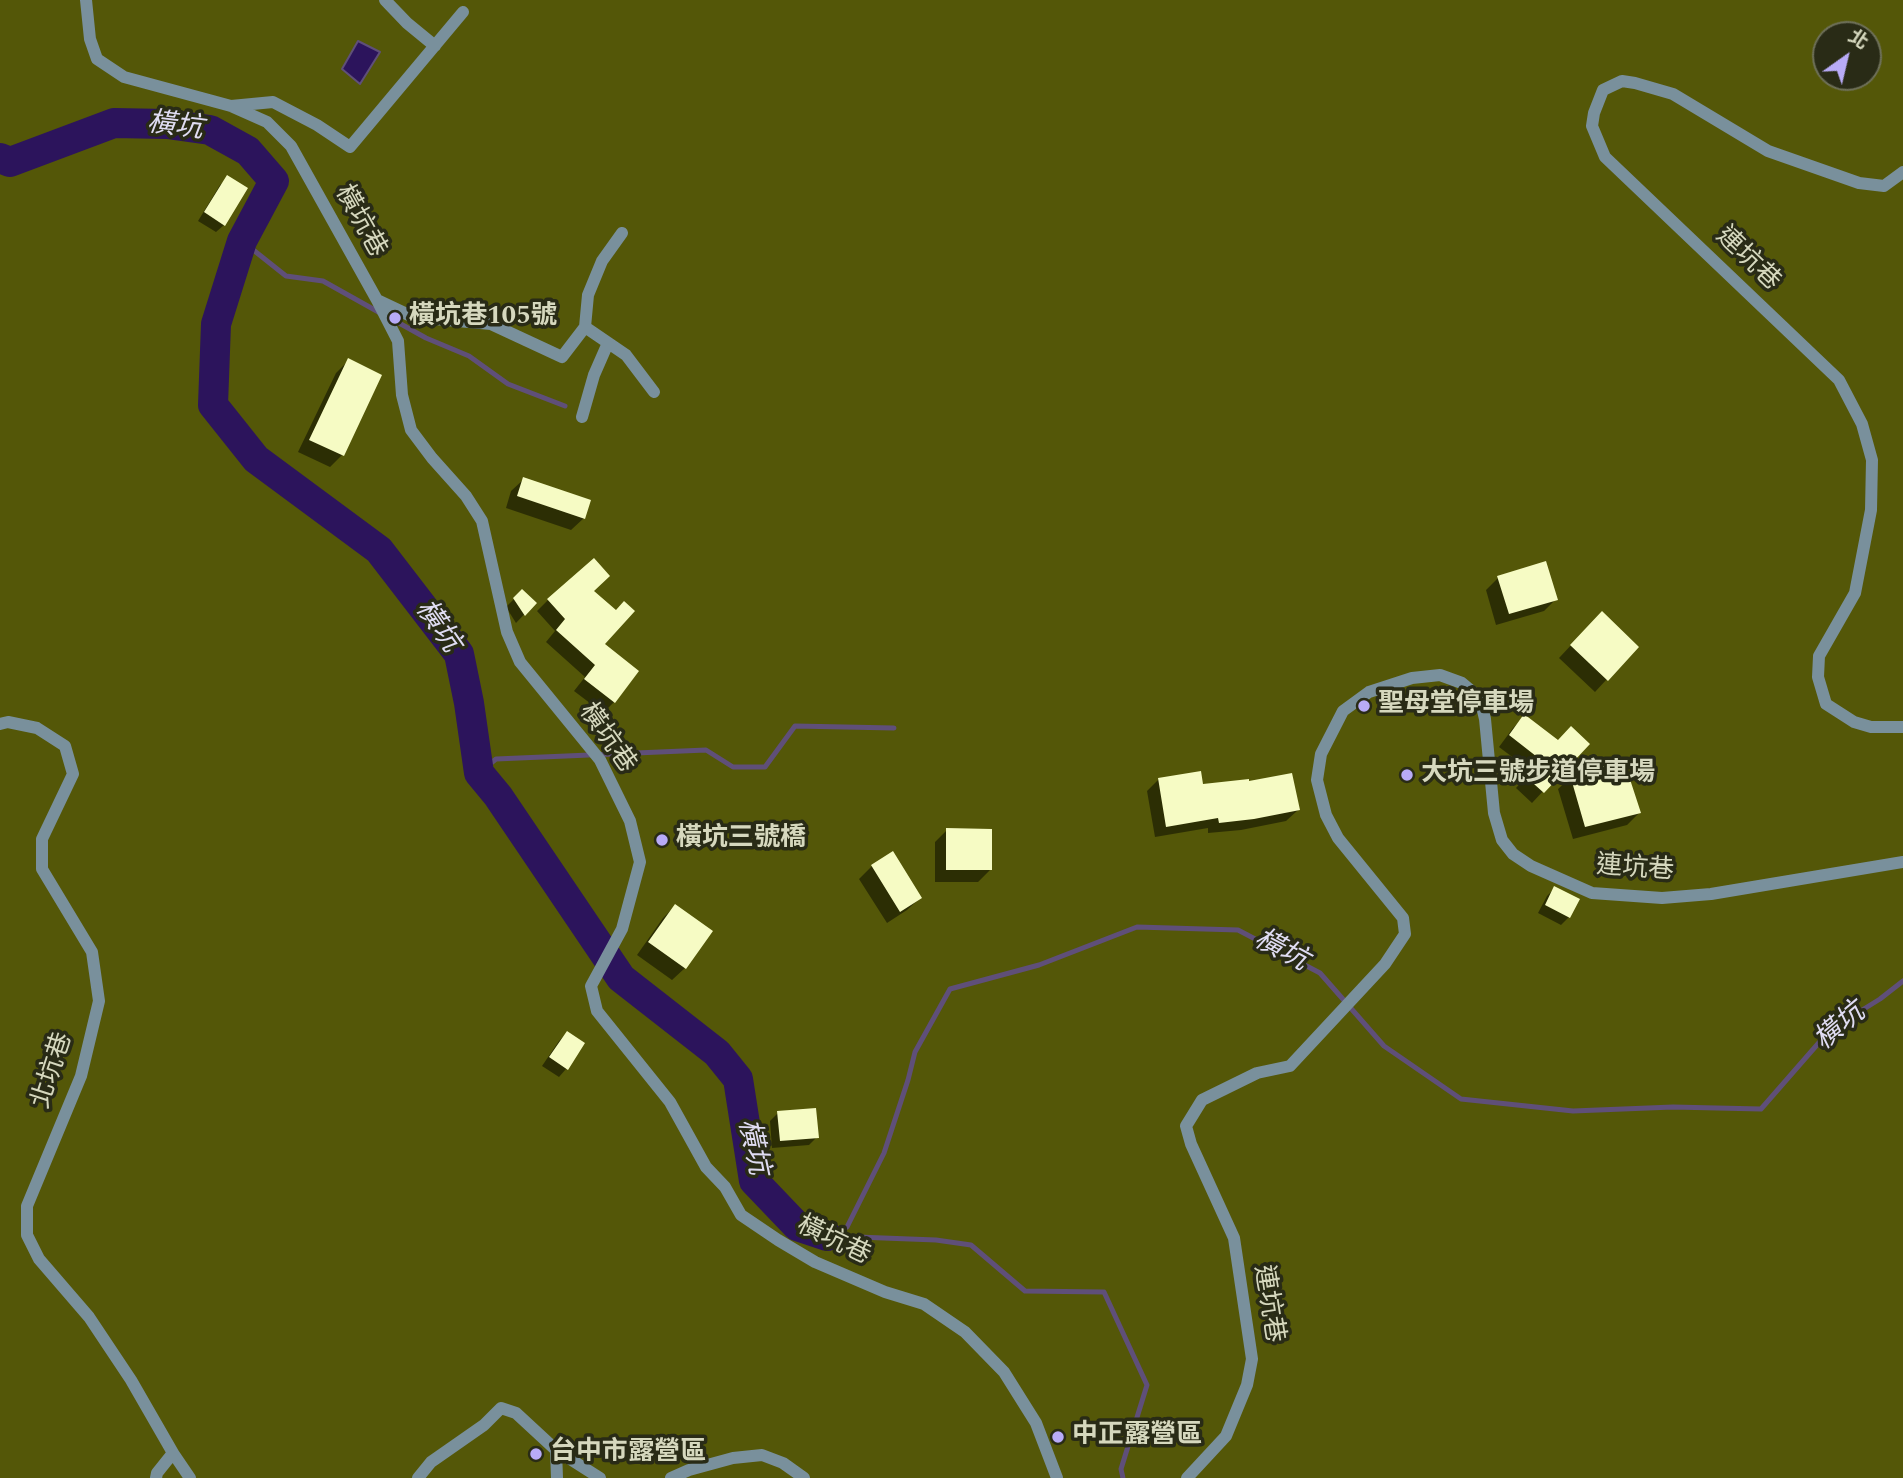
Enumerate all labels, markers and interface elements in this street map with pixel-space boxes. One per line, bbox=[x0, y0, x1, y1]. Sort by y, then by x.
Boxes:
north arrow bbox=[1812, 21, 1882, 91]
text: 北 bbox=[1842, 22, 1874, 57]
water label: 橫坑 bbox=[145, 108, 205, 148]
street label: 橫坑巷 bbox=[326, 180, 392, 264]
street label: 連坑巷 bbox=[1708, 222, 1786, 298]
place label: 橫坑巷105號 bbox=[409, 302, 557, 334]
marker: 橫坑巷105號 bbox=[387, 310, 403, 326]
water label: 橫坑 bbox=[406, 594, 466, 660]
place label: 聖母堂停車場 bbox=[1378, 690, 1534, 722]
street label: 橫坑巷 bbox=[571, 698, 641, 780]
marker: 聖母堂停車場 bbox=[1356, 698, 1372, 714]
place label: 大坑三號步道停車場 bbox=[1421, 759, 1655, 791]
marker: 大坑三號步道停車場 bbox=[1399, 767, 1415, 783]
place label: 橫坑三號橋 bbox=[676, 824, 806, 856]
marker: 橫坑三號橋 bbox=[654, 832, 670, 848]
street label: 連坑巷 bbox=[1595, 852, 1675, 888]
water label: 橫坑 bbox=[1247, 924, 1313, 980]
water label: 橫坑 bbox=[1809, 997, 1873, 1059]
street label: 北坑巷 bbox=[27, 1029, 81, 1113]
water label: 橫坑 bbox=[729, 1116, 773, 1178]
street label: 橫坑巷 bbox=[791, 1211, 875, 1273]
street label: 連坑巷 bbox=[1245, 1263, 1289, 1345]
place label: 中正露營區 bbox=[1072, 1421, 1202, 1453]
marker: 中正露營區 bbox=[1050, 1429, 1066, 1445]
place label: 台中市露營區 bbox=[550, 1438, 706, 1470]
marker: 台中市露營區 bbox=[528, 1446, 544, 1462]

